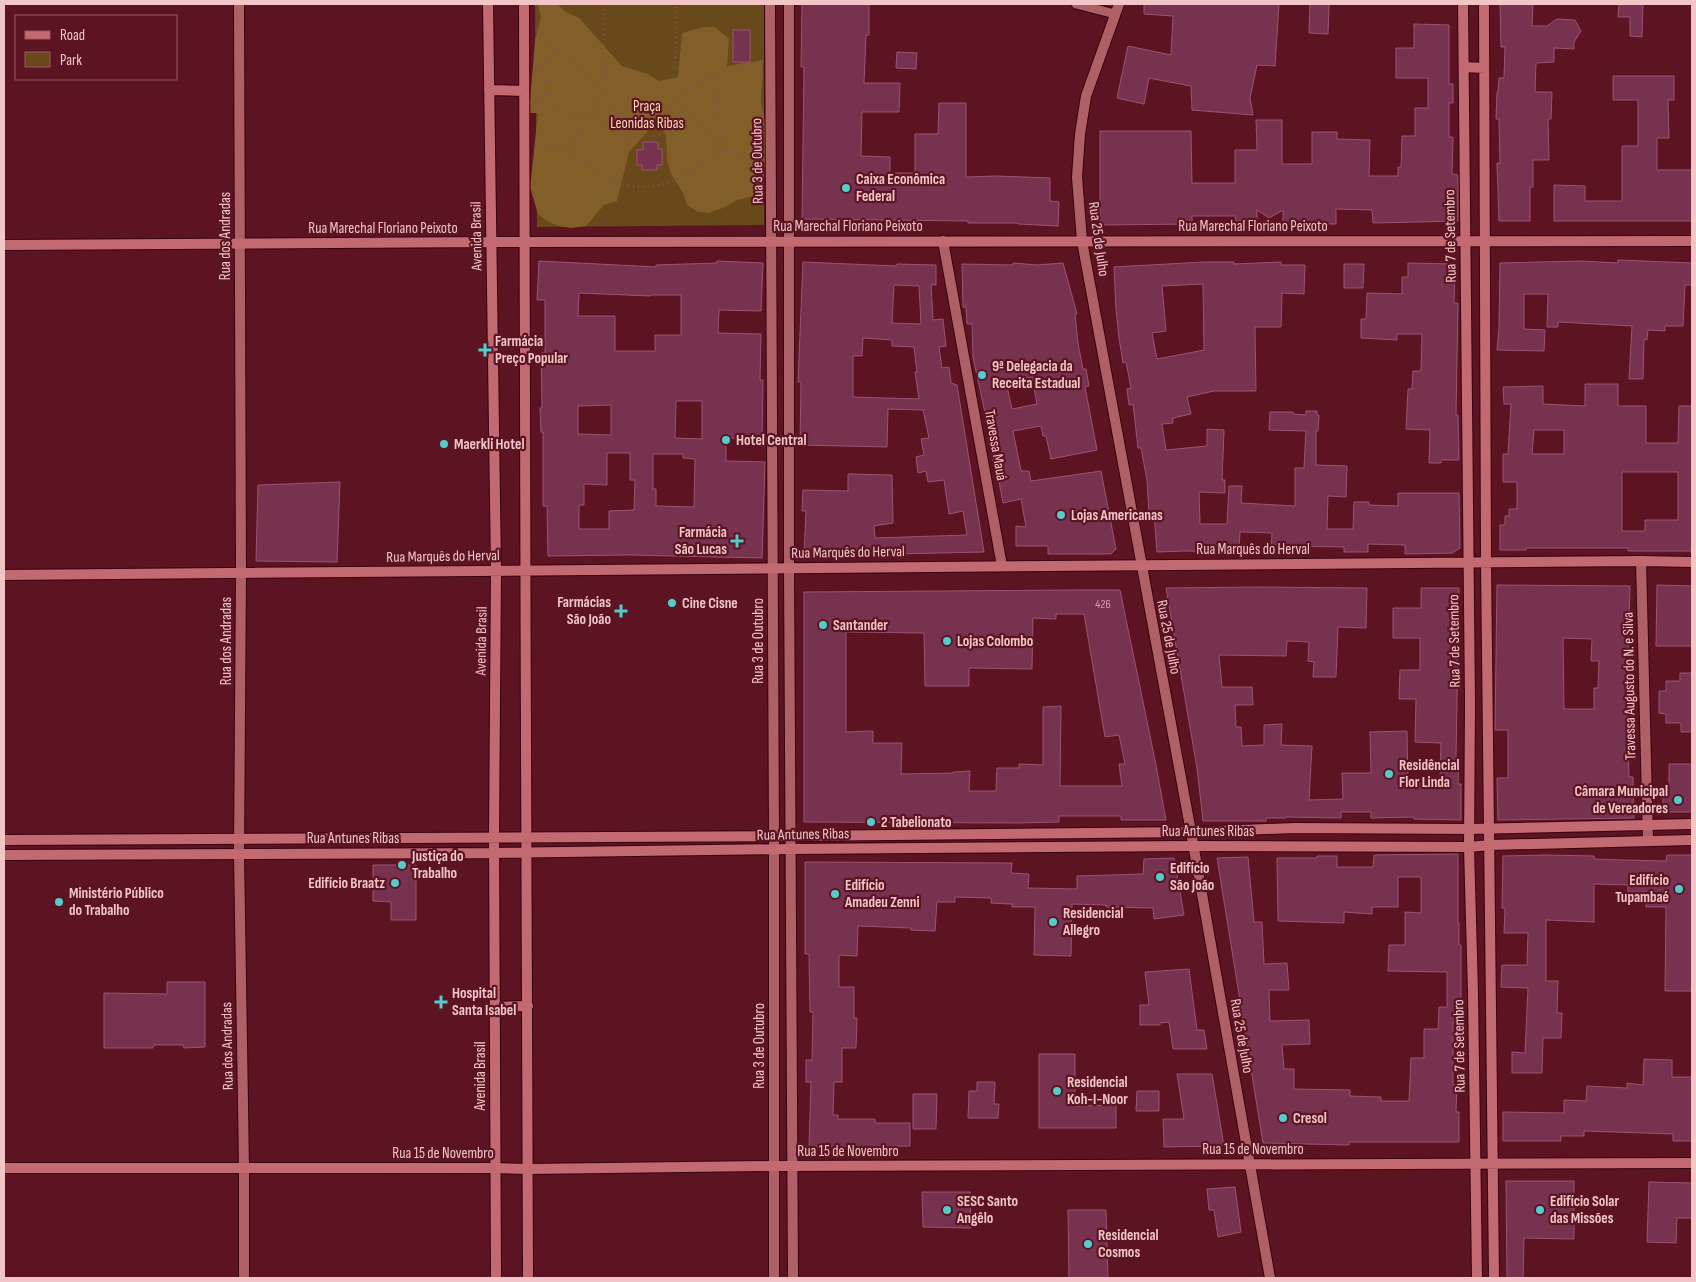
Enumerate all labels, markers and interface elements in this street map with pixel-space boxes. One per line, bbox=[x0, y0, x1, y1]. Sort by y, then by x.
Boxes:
legend bbox=[15, 15, 178, 80]
text: Road bbox=[60, 26, 85, 45]
text: Park bbox=[60, 51, 82, 70]
park label: Praça Leonidas Ribas bbox=[610, 97, 684, 133]
street label: Rua 3 de Outubro bbox=[747, 118, 768, 204]
place label: Caixa Econômica Federal bbox=[856, 170, 945, 206]
marker: Caixa Econômica Federal bbox=[840, 182, 852, 194]
street label: Rua 7 de Setembro bbox=[1440, 189, 1461, 283]
street label: Rua dos Andradas bbox=[216, 192, 235, 280]
street label: Rua 25 de Julho bbox=[1084, 200, 1113, 278]
street label: Avenida Brasil bbox=[466, 201, 487, 272]
street label: Rua Marechal Floriano Peixoto bbox=[773, 217, 923, 236]
street label: Rua Marechal Floriano Peixoto bbox=[1178, 217, 1328, 236]
street label: Rua Marechal Floriano Peixoto bbox=[308, 219, 458, 238]
place label: Farmácia Preço Popular bbox=[495, 332, 568, 368]
marker: Farmácia Preço Popular bbox=[479, 344, 491, 356]
place label: 9ª Delegacia da Receita Estadual bbox=[992, 357, 1080, 393]
marker: 9ª Delegacia da Receita Estadual bbox=[976, 369, 988, 381]
street label: Travessa Mauá bbox=[980, 408, 1011, 482]
place label: Hotel Central bbox=[736, 431, 807, 450]
marker: Hotel Central bbox=[720, 434, 732, 446]
place label: Maerkli Hotel bbox=[454, 435, 524, 454]
marker: Maerkli Hotel bbox=[438, 438, 450, 450]
place label: Lojas Americanas bbox=[1071, 506, 1163, 525]
marker: Lojas Americanas bbox=[1055, 509, 1067, 521]
place label: Farmácia São Lucas bbox=[675, 523, 727, 559]
marker: Farmácia São Lucas bbox=[731, 535, 743, 547]
street label: Rua Marquês do Herval bbox=[1196, 540, 1310, 559]
street label: Rua Marquês do Herval bbox=[791, 542, 905, 563]
street label: Rua Marquês do Herval bbox=[386, 546, 500, 567]
place label: Farmácias São João bbox=[557, 593, 611, 629]
place label: Cine Cisne bbox=[682, 594, 738, 613]
street label: Rua 7 de Setembro bbox=[1444, 594, 1465, 688]
street label: Rua dos Andradas bbox=[217, 597, 236, 685]
marker: Cine Cisne bbox=[666, 597, 678, 609]
house number: 426 bbox=[1095, 597, 1111, 612]
street label: Rua 3 de Outubro bbox=[749, 598, 768, 684]
street label: Rua 25 de Julho bbox=[1152, 598, 1185, 676]
marker: Farmácias São João bbox=[615, 605, 627, 617]
street label: Avenida Brasil bbox=[471, 606, 492, 677]
street label: Travessa Augusto do N. e Silva bbox=[1619, 612, 1640, 760]
place label: Santander bbox=[833, 616, 888, 635]
marker: Santander bbox=[817, 619, 829, 631]
place label: Lojas Colombo bbox=[957, 632, 1033, 651]
marker: Lojas Colombo bbox=[941, 635, 953, 647]
place label: Residêncial Flor Linda bbox=[1399, 756, 1460, 792]
marker: Residêncial Flor Linda bbox=[1383, 768, 1395, 780]
place label: Câmara Municipal de Vereadores bbox=[1575, 782, 1668, 818]
marker: Câmara Municipal de Vereadores bbox=[1672, 794, 1684, 806]
place label: 2 Tabelionato bbox=[881, 813, 952, 832]
marker: 2 Tabelionato bbox=[865, 816, 877, 828]
street label: Rua Antunes Ribas bbox=[1162, 822, 1254, 841]
street label: Rua Antunes Ribas bbox=[756, 824, 850, 845]
street label: Rua Antunes Ribas bbox=[307, 829, 399, 848]
place label: Justiça do Trabalho bbox=[411, 847, 463, 883]
marker: Justiça do Trabalho bbox=[396, 859, 408, 871]
place label: Edifício São João bbox=[1170, 859, 1214, 895]
marker: Edifício São João bbox=[1154, 871, 1166, 883]
place label: Edifício Tupambaé bbox=[1615, 871, 1669, 907]
place label: Edifício Braatz bbox=[308, 874, 385, 893]
place label: Edifício Amadeu Zenni bbox=[844, 876, 919, 912]
marker: Edifício Braatz bbox=[389, 877, 401, 889]
marker: Edifício Tupambaé bbox=[1673, 883, 1685, 895]
place label: Ministério Público do Trabalho bbox=[69, 884, 164, 920]
marker: Edifício Amadeu Zenni bbox=[829, 888, 841, 900]
marker: Ministério Público do Trabalho bbox=[53, 896, 65, 908]
place label: Residencial Allegro bbox=[1062, 904, 1124, 940]
marker: Residencial Allegro bbox=[1047, 916, 1059, 928]
place label: Hospital Santa Isabel bbox=[452, 984, 516, 1020]
marker: Hospital Santa Isabel bbox=[434, 995, 448, 1009]
street label: Rua 25 de Julho bbox=[1226, 997, 1257, 1075]
street label: Rua 7 de Setembro bbox=[1449, 999, 1470, 1093]
street label: Rua dos Andradas bbox=[217, 1002, 238, 1090]
street label: Rua 3 de Outubro bbox=[750, 1003, 769, 1089]
street label: Avenida Brasil bbox=[471, 1041, 490, 1112]
place label: Residencial Koh-I-Noor bbox=[1067, 1073, 1128, 1109]
marker: Residencial Koh-I-Noor bbox=[1051, 1085, 1063, 1097]
place label: Cresol bbox=[1293, 1109, 1327, 1128]
marker: Cresol bbox=[1277, 1112, 1289, 1124]
street label: Rua 15 de Novembro bbox=[1202, 1140, 1304, 1159]
street label: Rua 15 de Novembro bbox=[797, 1142, 899, 1161]
street label: Rua 15 de Novembro bbox=[392, 1144, 494, 1163]
place label: SESC Santo Angêlo bbox=[956, 1192, 1018, 1228]
place label: Edifício Solar das Missões bbox=[1550, 1192, 1619, 1228]
marker: SESC Santo Angêlo bbox=[941, 1204, 953, 1216]
marker: Edifício Solar das Missões bbox=[1534, 1204, 1546, 1216]
place label: Residencial Cosmos bbox=[1098, 1226, 1159, 1262]
marker: Residencial Cosmos bbox=[1082, 1238, 1094, 1250]

